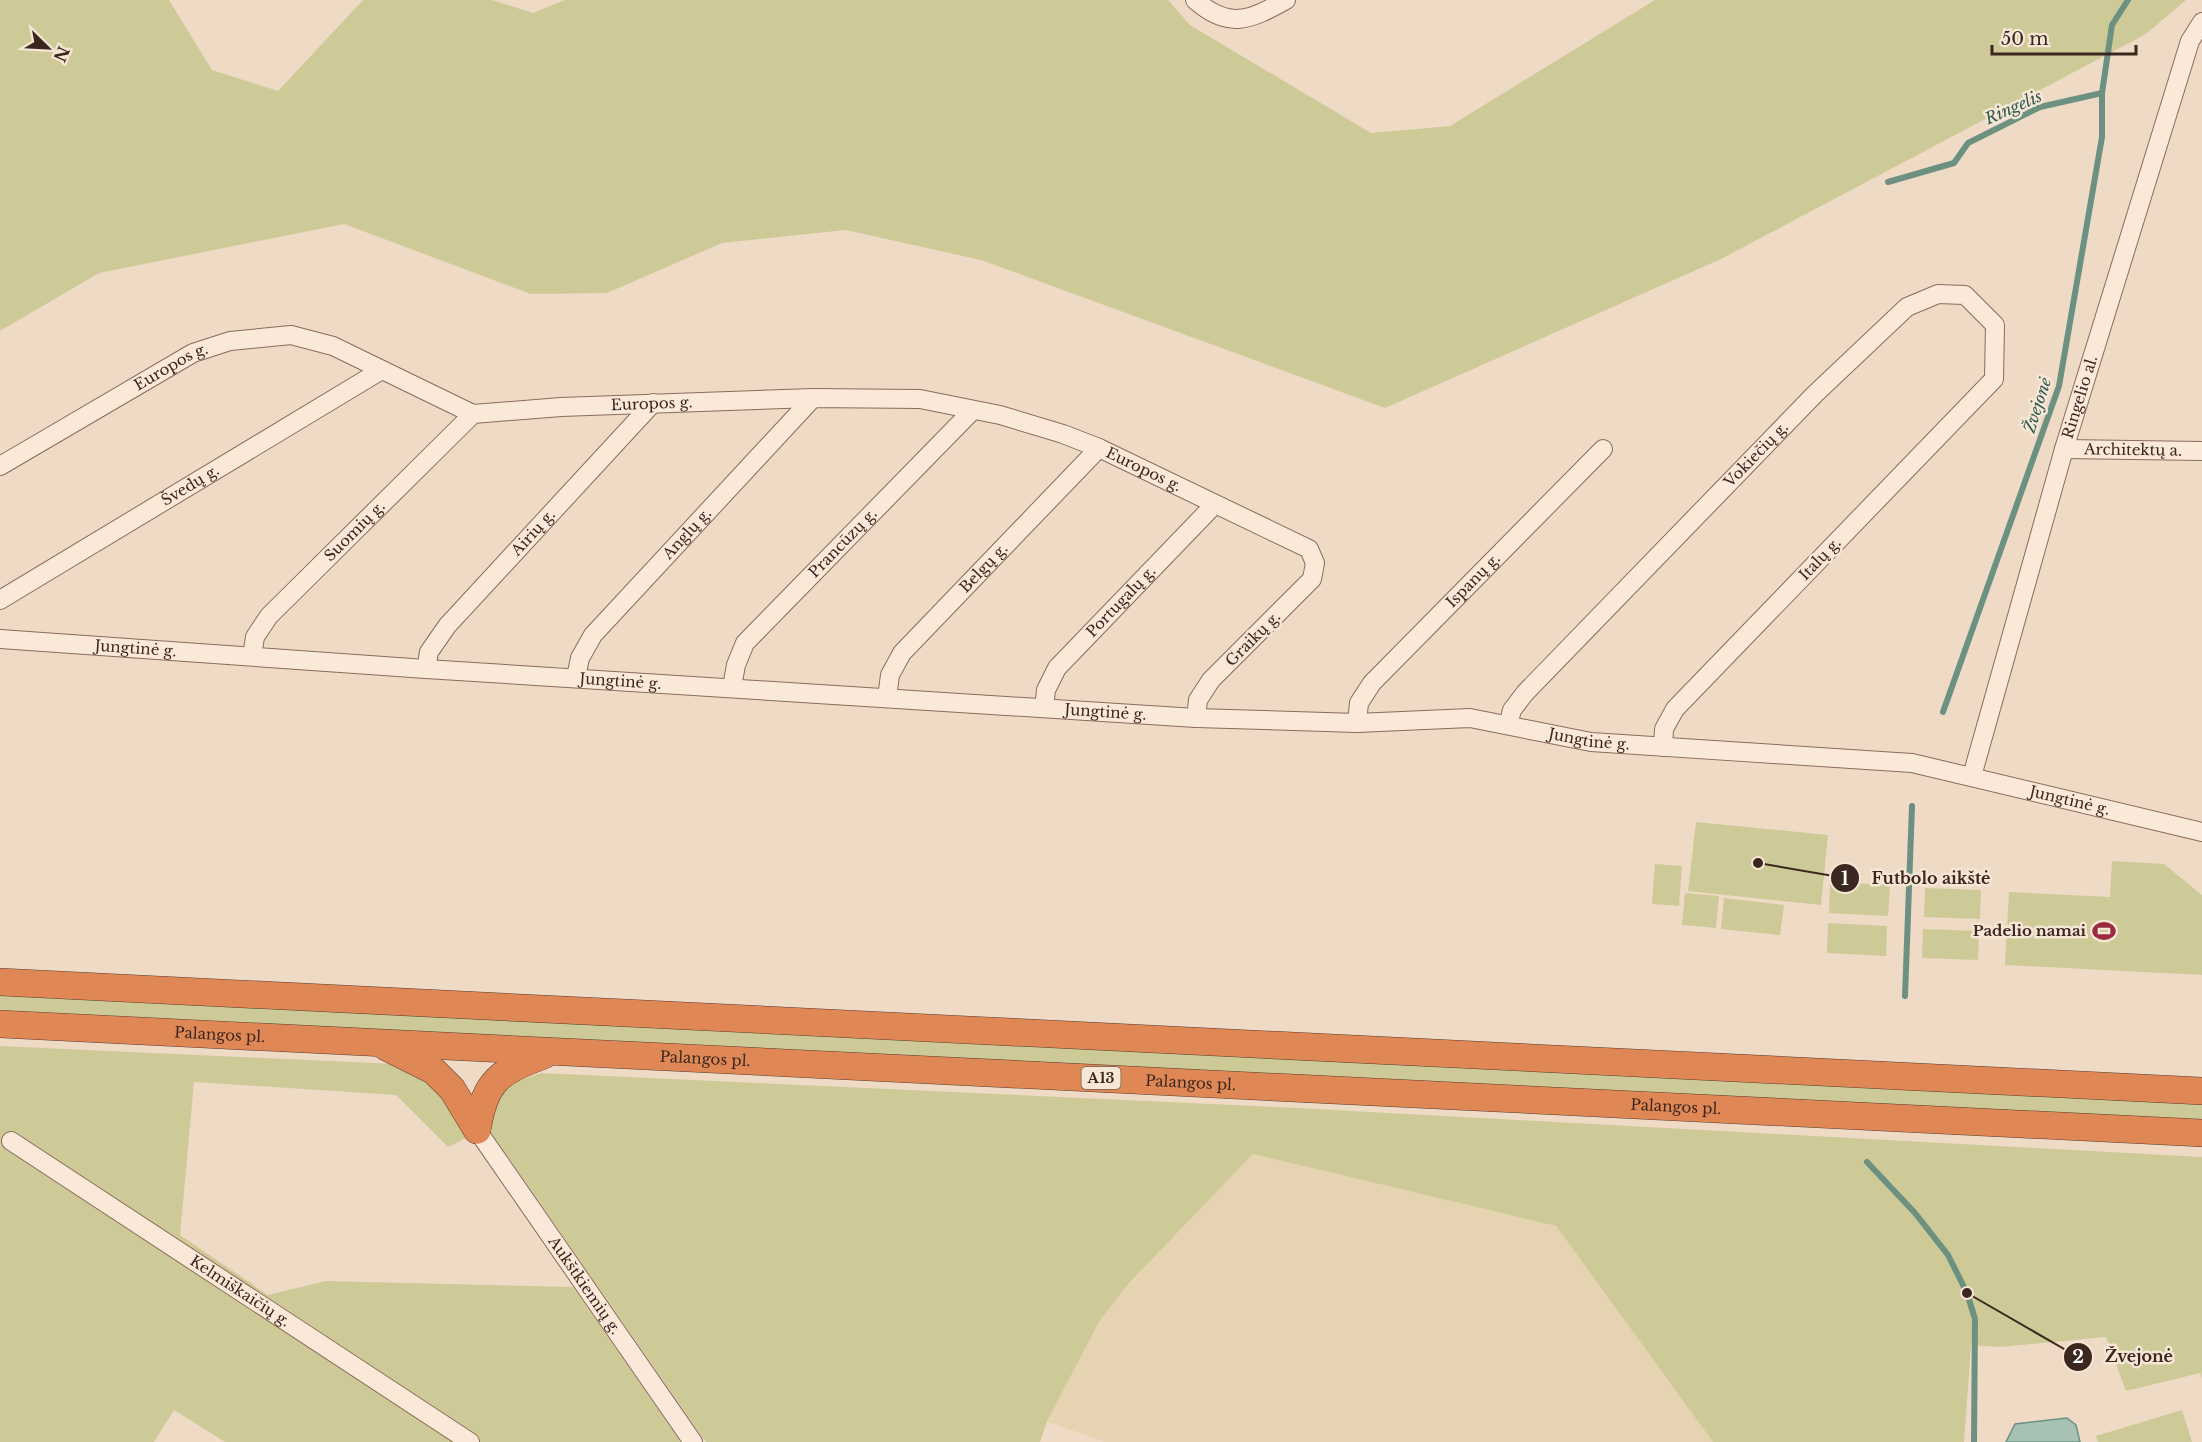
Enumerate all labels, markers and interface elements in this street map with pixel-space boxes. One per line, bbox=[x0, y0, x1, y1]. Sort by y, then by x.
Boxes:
north arrow bbox=[18, 18, 78, 78]
scale bar bbox=[1992, 18, 2136, 56]
text: 50 m bbox=[2001, 28, 2049, 50]
text: N bbox=[50, 43, 74, 65]
water label: Ringelis bbox=[1980, 86, 2045, 129]
street label: Europos g. bbox=[130, 339, 210, 394]
street label: Ringelio al. bbox=[2058, 353, 2101, 441]
water label: Žvejonė bbox=[2018, 374, 2056, 436]
street label: Europos g. bbox=[610, 392, 693, 414]
street label: Vokiečių g. bbox=[1719, 418, 1792, 492]
street label: Architektų a. bbox=[2083, 439, 2182, 460]
street label: Europos g. bbox=[1103, 443, 1185, 495]
street label: Švedų g. bbox=[157, 460, 222, 510]
street label: Suomių g. bbox=[320, 497, 389, 565]
street label: Anglų g. bbox=[657, 504, 715, 564]
street label: Prancūzų g. bbox=[804, 504, 881, 581]
street label: Airių g. bbox=[506, 505, 559, 560]
street label: Italų g. bbox=[1795, 533, 1845, 584]
street label: Belgų g. bbox=[955, 539, 1011, 596]
street label: Ispanų g. bbox=[1442, 549, 1504, 611]
street label: Portugalų g. bbox=[1082, 561, 1159, 641]
street label: Graikų g. bbox=[1221, 607, 1284, 670]
street label: Jungtinė g. bbox=[92, 636, 177, 660]
street label: Jungtinė g. bbox=[577, 669, 662, 693]
street label: Jungtinė g. bbox=[1062, 700, 1147, 724]
street label: Jungtinė g. bbox=[1545, 723, 1630, 754]
street label: Jungtinė g. bbox=[2026, 781, 2112, 819]
callout: Futbolo aikštė bbox=[1830, 861, 2002, 895]
text: 1 bbox=[1841, 868, 1849, 890]
text: Futbolo aikštė bbox=[1872, 868, 1990, 888]
sports icon: Padelio namai bbox=[2091, 918, 2117, 944]
place label: Padelio namai bbox=[1973, 921, 2087, 940]
street label: Palangos pl. bbox=[174, 1023, 266, 1046]
street label: Palangos pl. bbox=[659, 1047, 751, 1070]
road number: A13 bbox=[1082, 1067, 1120, 1089]
street label: Palangos pl. bbox=[1145, 1071, 1236, 1094]
street label: Palangos pl. bbox=[1630, 1095, 1722, 1118]
street label: Aukštkiemių g. bbox=[544, 1232, 625, 1338]
street label: Kelmiškaičių g. bbox=[187, 1251, 294, 1331]
callout: Žvejonė bbox=[2063, 1340, 2185, 1374]
text: 2 bbox=[2072, 1346, 2084, 1368]
text: Žvejonė bbox=[2105, 1346, 2173, 1366]

